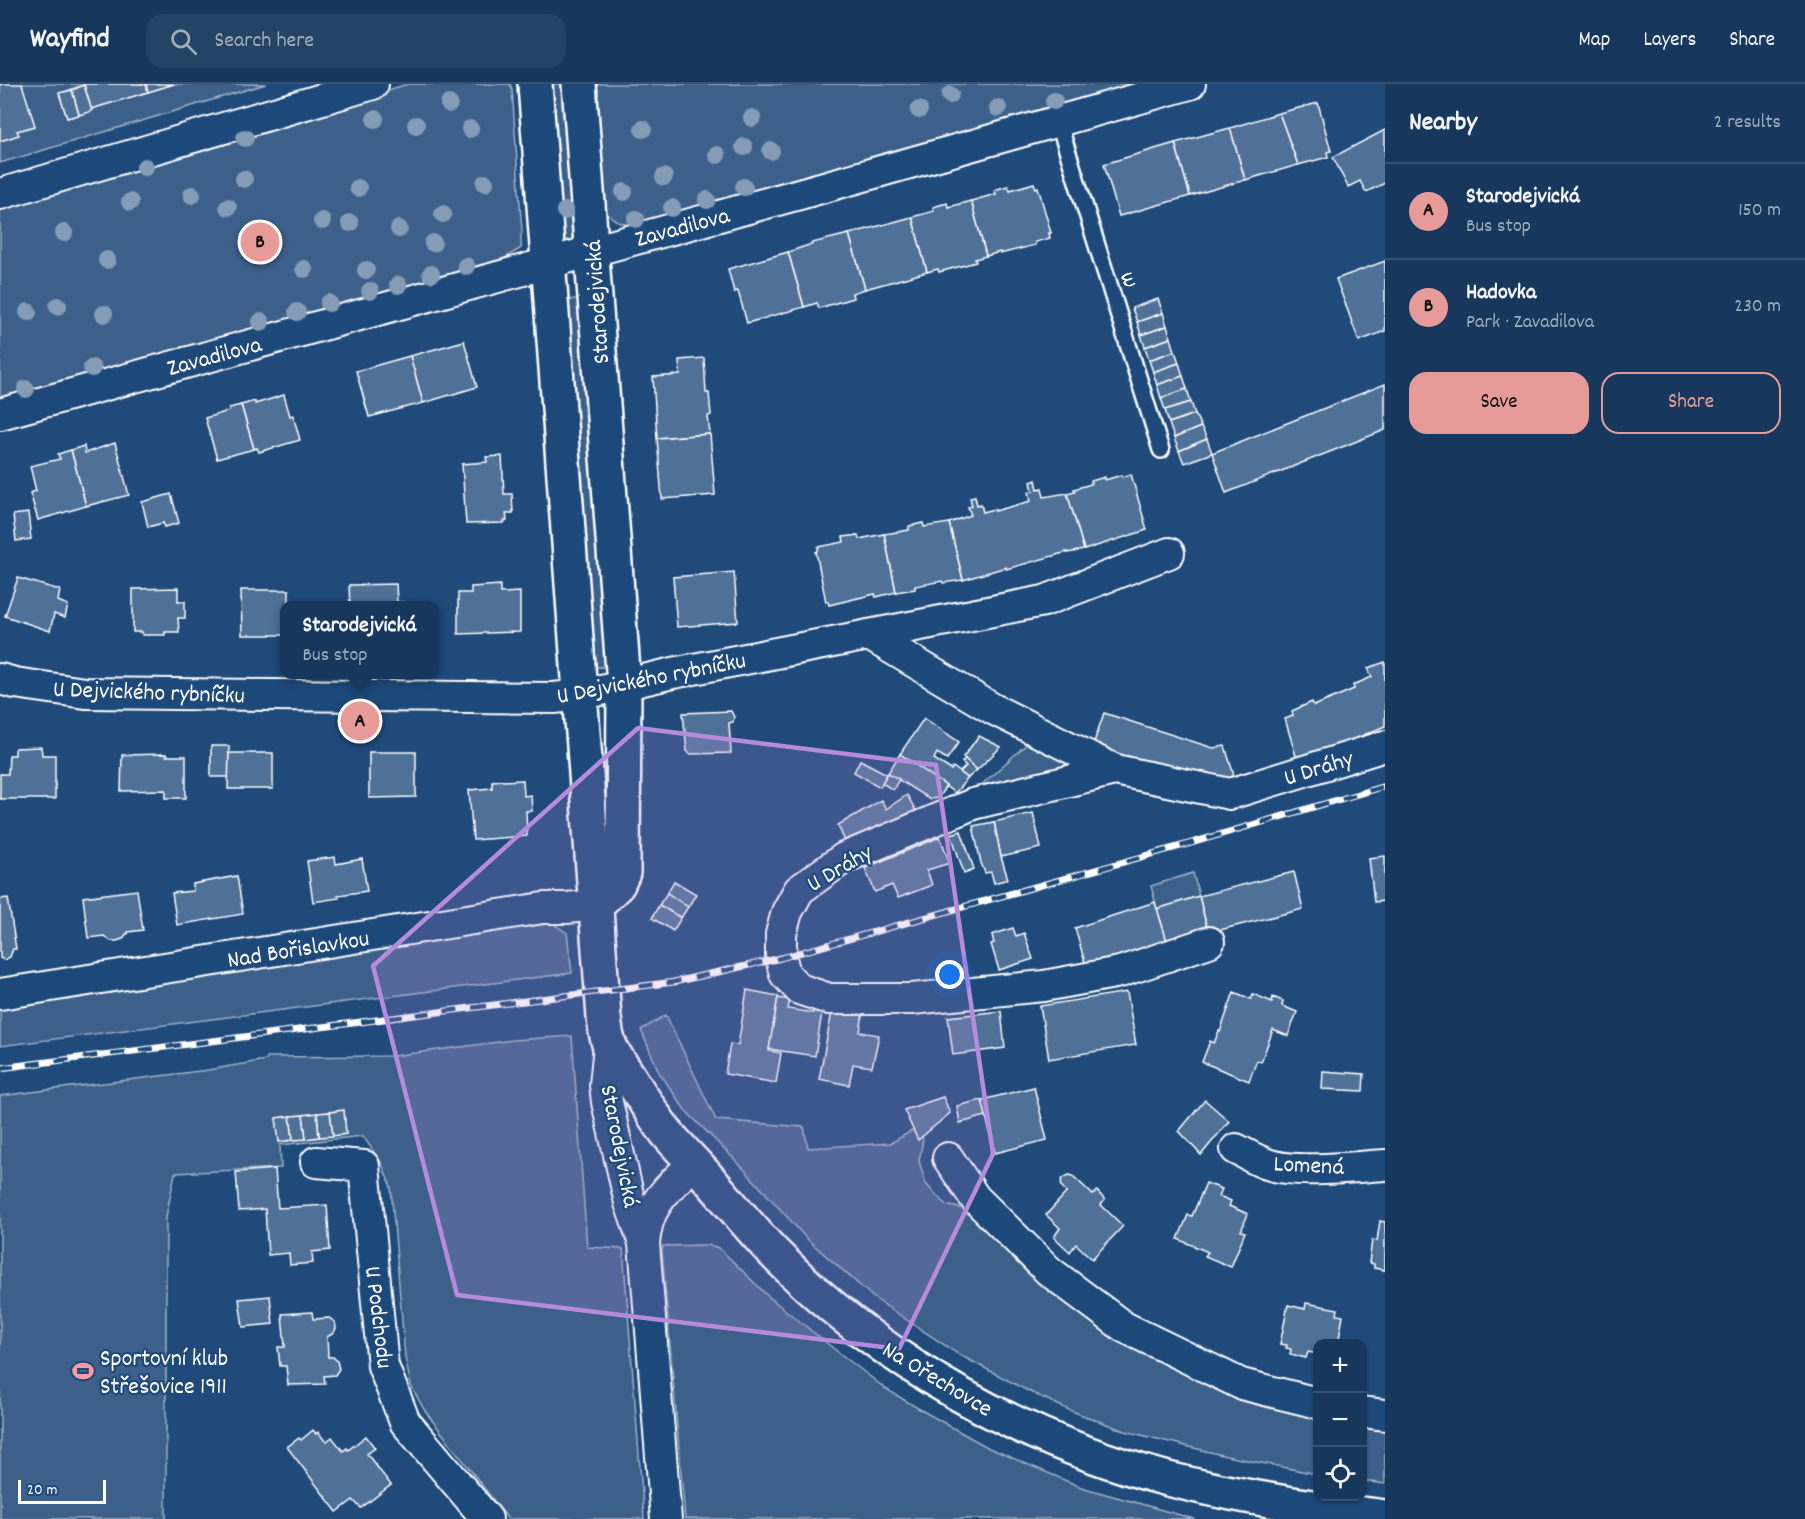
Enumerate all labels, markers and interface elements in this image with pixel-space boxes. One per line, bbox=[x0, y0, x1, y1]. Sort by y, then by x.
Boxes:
search box bbox=[146, 14, 566, 68]
text: Wayfind bbox=[30, 21, 110, 61]
icon: search bbox=[167, 25, 200, 58]
text: Search here bbox=[215, 26, 314, 57]
text: Map bbox=[1579, 26, 1610, 56]
text: Layers bbox=[1643, 26, 1696, 56]
text: Share bbox=[1729, 26, 1775, 56]
text: Nearby bbox=[1409, 105, 1477, 142]
text: 2 results bbox=[1714, 109, 1781, 137]
text: Starodejvická bbox=[1466, 182, 1580, 213]
text: A bbox=[1423, 197, 1434, 225]
text: 150 m bbox=[1738, 197, 1781, 225]
street label: Zavadilova bbox=[632, 200, 734, 258]
text: Bus stop bbox=[1466, 213, 1531, 241]
pin: B bbox=[240, 220, 280, 264]
street label: Starodejvická bbox=[578, 239, 620, 365]
street label: w bbox=[1110, 268, 1147, 292]
text: Hadovka bbox=[1466, 278, 1536, 309]
text: B bbox=[1424, 293, 1433, 321]
text: 230 m bbox=[1734, 293, 1781, 321]
text: Park · Zavadilova bbox=[1466, 309, 1594, 337]
street label: Zavadilova bbox=[164, 329, 266, 387]
button: Save bbox=[1409, 372, 1589, 434]
button: Share bbox=[1601, 372, 1781, 434]
popup bbox=[280, 601, 439, 679]
text: Starodejvická bbox=[303, 611, 416, 642]
text: Bus stop bbox=[303, 642, 368, 670]
street label: U Dejvického rybníčku bbox=[554, 645, 749, 715]
street label: U Dejvického rybníčku bbox=[52, 674, 245, 714]
pin: A bbox=[340, 698, 380, 744]
street label: U Dráhy bbox=[1280, 743, 1359, 797]
street label: U Dráhy bbox=[801, 836, 881, 902]
street label: Nad Bořislavkou bbox=[225, 923, 372, 979]
your location bbox=[935, 960, 964, 989]
street label: Starodejvická bbox=[590, 1082, 647, 1211]
street label: Lomená bbox=[1273, 1148, 1345, 1186]
street label: U Podchodu bbox=[354, 1264, 400, 1370]
street label: Na Ořechovce bbox=[875, 1334, 998, 1427]
map controls bbox=[1313, 1339, 1367, 1501]
button: + bbox=[1313, 1339, 1367, 1393]
place label: Sportovní klub Střešovice 1911 bbox=[100, 1343, 228, 1405]
sports icon: Sportovní klub Střešovice 1911 bbox=[71, 1359, 95, 1383]
button: − bbox=[1313, 1393, 1367, 1447]
button: locate bbox=[1313, 1447, 1367, 1501]
scale bar bbox=[18, 1477, 106, 1504]
text: 20 m bbox=[27, 1479, 57, 1502]

